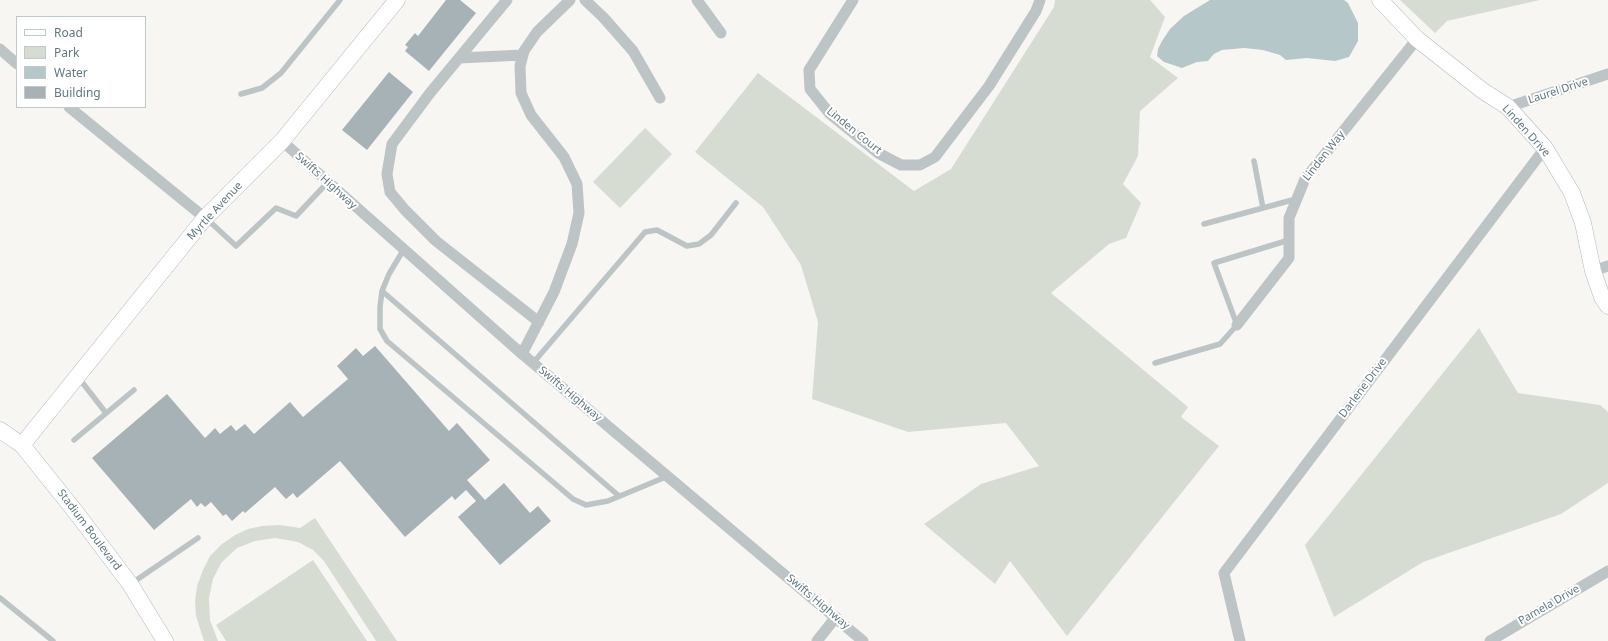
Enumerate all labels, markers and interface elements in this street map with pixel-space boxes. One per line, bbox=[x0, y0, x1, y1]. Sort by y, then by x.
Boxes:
legend bbox=[16, 16, 146, 108]
text: Road bbox=[54, 24, 83, 41]
text: Park bbox=[54, 44, 79, 61]
text: Water bbox=[54, 64, 88, 81]
street label: Laurel Drive bbox=[1526, 75, 1590, 107]
text: Building bbox=[54, 84, 101, 101]
street label: Linden Drive bbox=[1499, 102, 1553, 160]
street label: Linden Court bbox=[824, 105, 884, 157]
street label: Linden Way bbox=[1300, 128, 1348, 184]
street label: Swifts Highway bbox=[292, 150, 360, 212]
street label: Myrtle Avenue bbox=[185, 179, 245, 243]
street label: Darlene Drive bbox=[1336, 356, 1390, 420]
street label: Swifts Highway bbox=[536, 364, 604, 424]
street label: Stadium Boulevard bbox=[54, 487, 124, 573]
street label: Swifts Highway bbox=[784, 572, 852, 632]
street label: Pamela Drive bbox=[1516, 582, 1582, 628]

